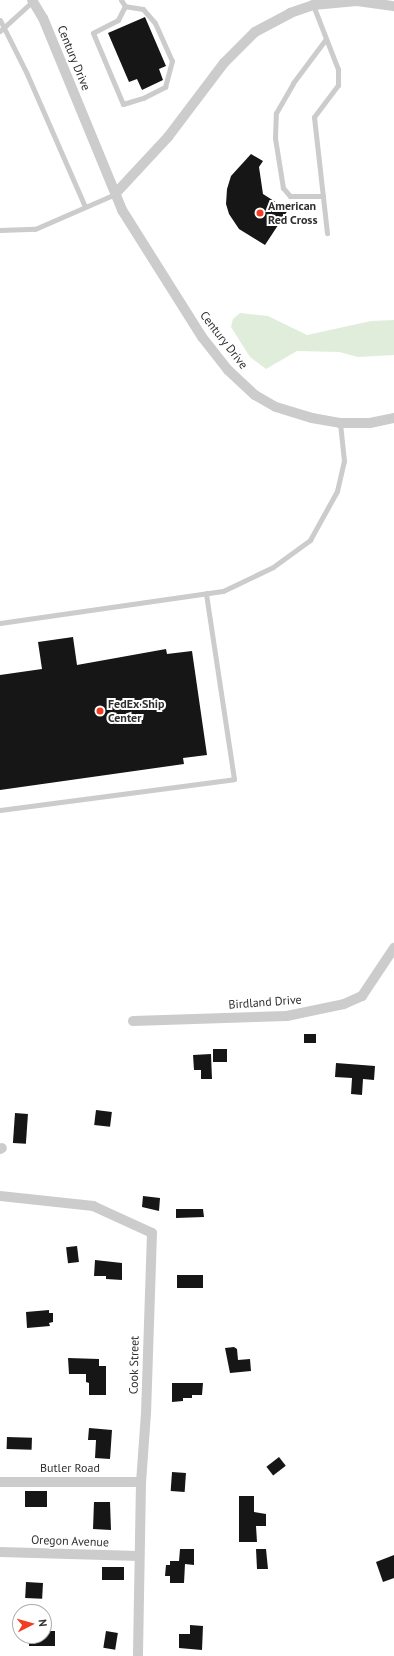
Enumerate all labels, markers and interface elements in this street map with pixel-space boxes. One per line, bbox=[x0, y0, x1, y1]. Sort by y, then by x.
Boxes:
street label: Century Drive bbox=[54, 23, 94, 93]
place label: American Red Cross bbox=[268, 199, 318, 227]
marker: American Red Cross bbox=[255, 208, 265, 218]
street label: Century Drive bbox=[197, 308, 251, 372]
place label: FedEx Ship Center bbox=[108, 697, 165, 725]
marker: FedEx Ship Center bbox=[95, 706, 105, 716]
street label: Birdland Drive bbox=[228, 992, 302, 1012]
street label: Cook Street bbox=[126, 1335, 142, 1395]
street label: Butler Road bbox=[40, 1461, 100, 1475]
street label: Oregon Avenue bbox=[31, 1532, 109, 1550]
north arrow bbox=[12, 1604, 52, 1644]
text: N bbox=[36, 1619, 50, 1627]

